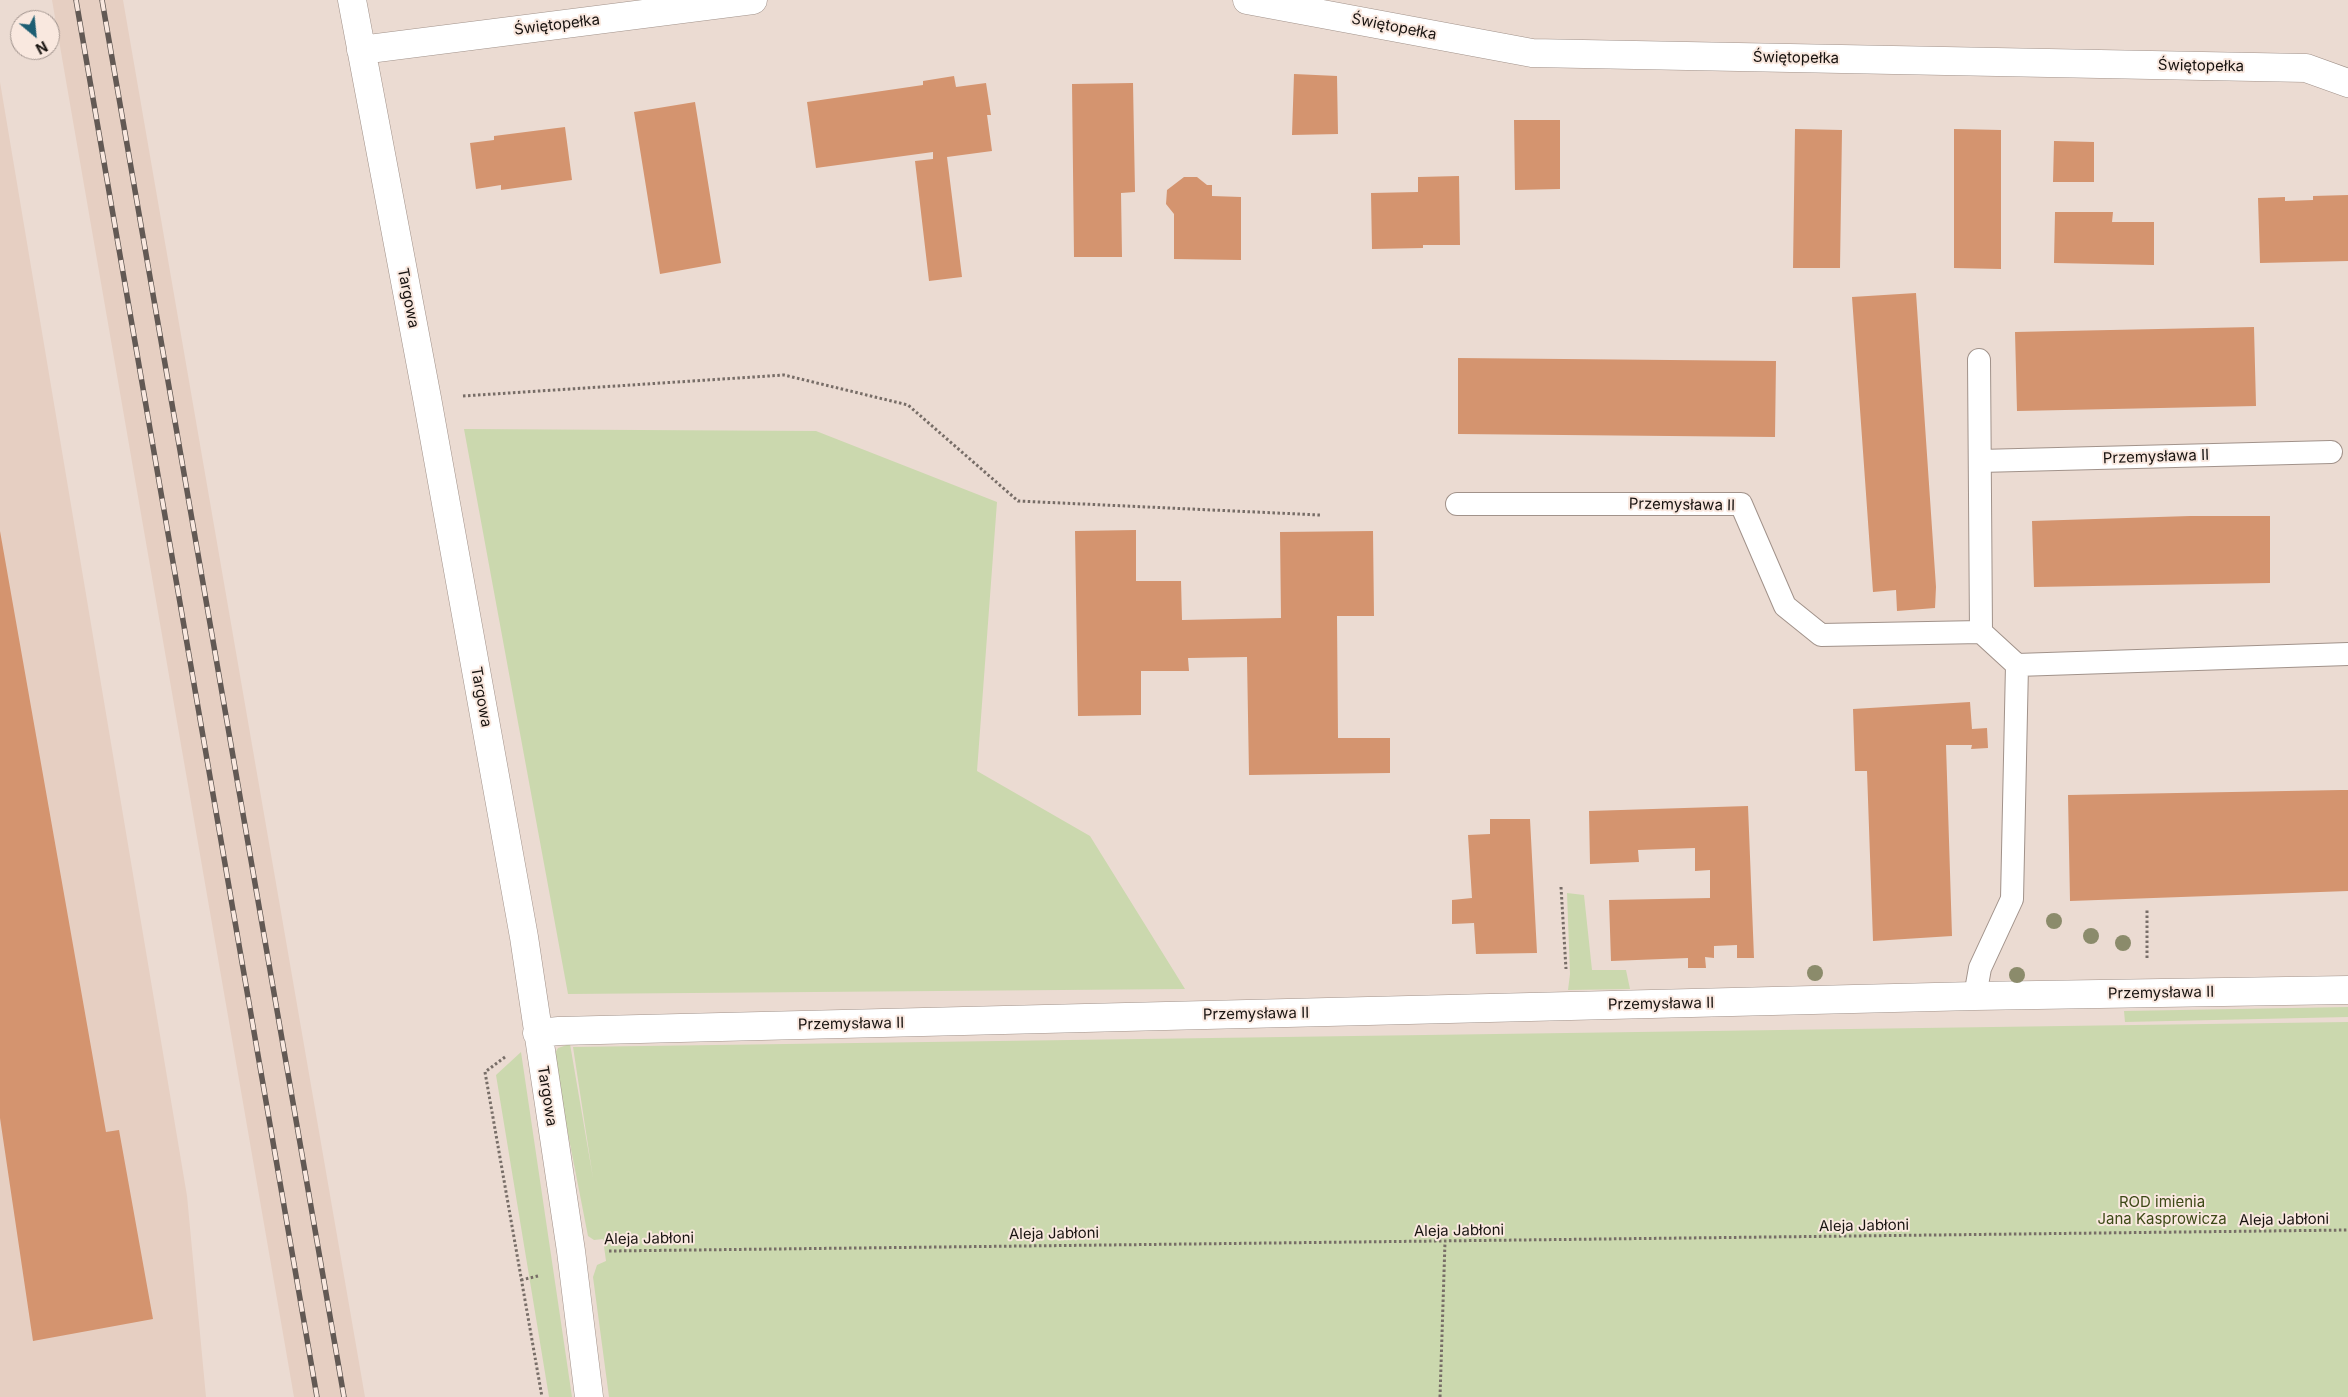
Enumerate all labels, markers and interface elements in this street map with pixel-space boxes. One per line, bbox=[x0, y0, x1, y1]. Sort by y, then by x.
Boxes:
north arrow bbox=[10, 10, 60, 60]
street label: Świętopełka bbox=[1350, 10, 1438, 44]
street label: Świętopełka bbox=[513, 11, 601, 39]
text: N bbox=[33, 38, 51, 58]
street label: Świętopełka bbox=[1753, 48, 1839, 68]
street label: Świętopełka bbox=[2158, 56, 2244, 76]
street label: Targowa bbox=[393, 266, 423, 330]
street label: Przemysława II bbox=[2103, 446, 2209, 468]
street label: Przemysława II bbox=[1629, 495, 1735, 515]
street label: Targowa bbox=[467, 665, 495, 729]
street label: Przemysława II bbox=[2108, 983, 2214, 1003]
street label: Przemysława II bbox=[1608, 994, 1714, 1014]
street label: Przemysława II bbox=[1203, 1004, 1309, 1024]
street label: Przemysława II bbox=[798, 1014, 904, 1034]
street label: Targowa bbox=[533, 1064, 561, 1128]
park label: ROD imienia Jana Kasprowicza bbox=[2097, 1193, 2227, 1228]
street label: Aleja Jabłoni bbox=[2239, 1210, 2329, 1230]
street label: Aleja Jabłoni bbox=[1819, 1216, 1909, 1236]
street label: Aleja Jabłoni bbox=[1414, 1221, 1504, 1241]
street label: Aleja Jabłoni bbox=[1009, 1224, 1099, 1244]
street label: Aleja Jabłoni bbox=[604, 1229, 694, 1249]

